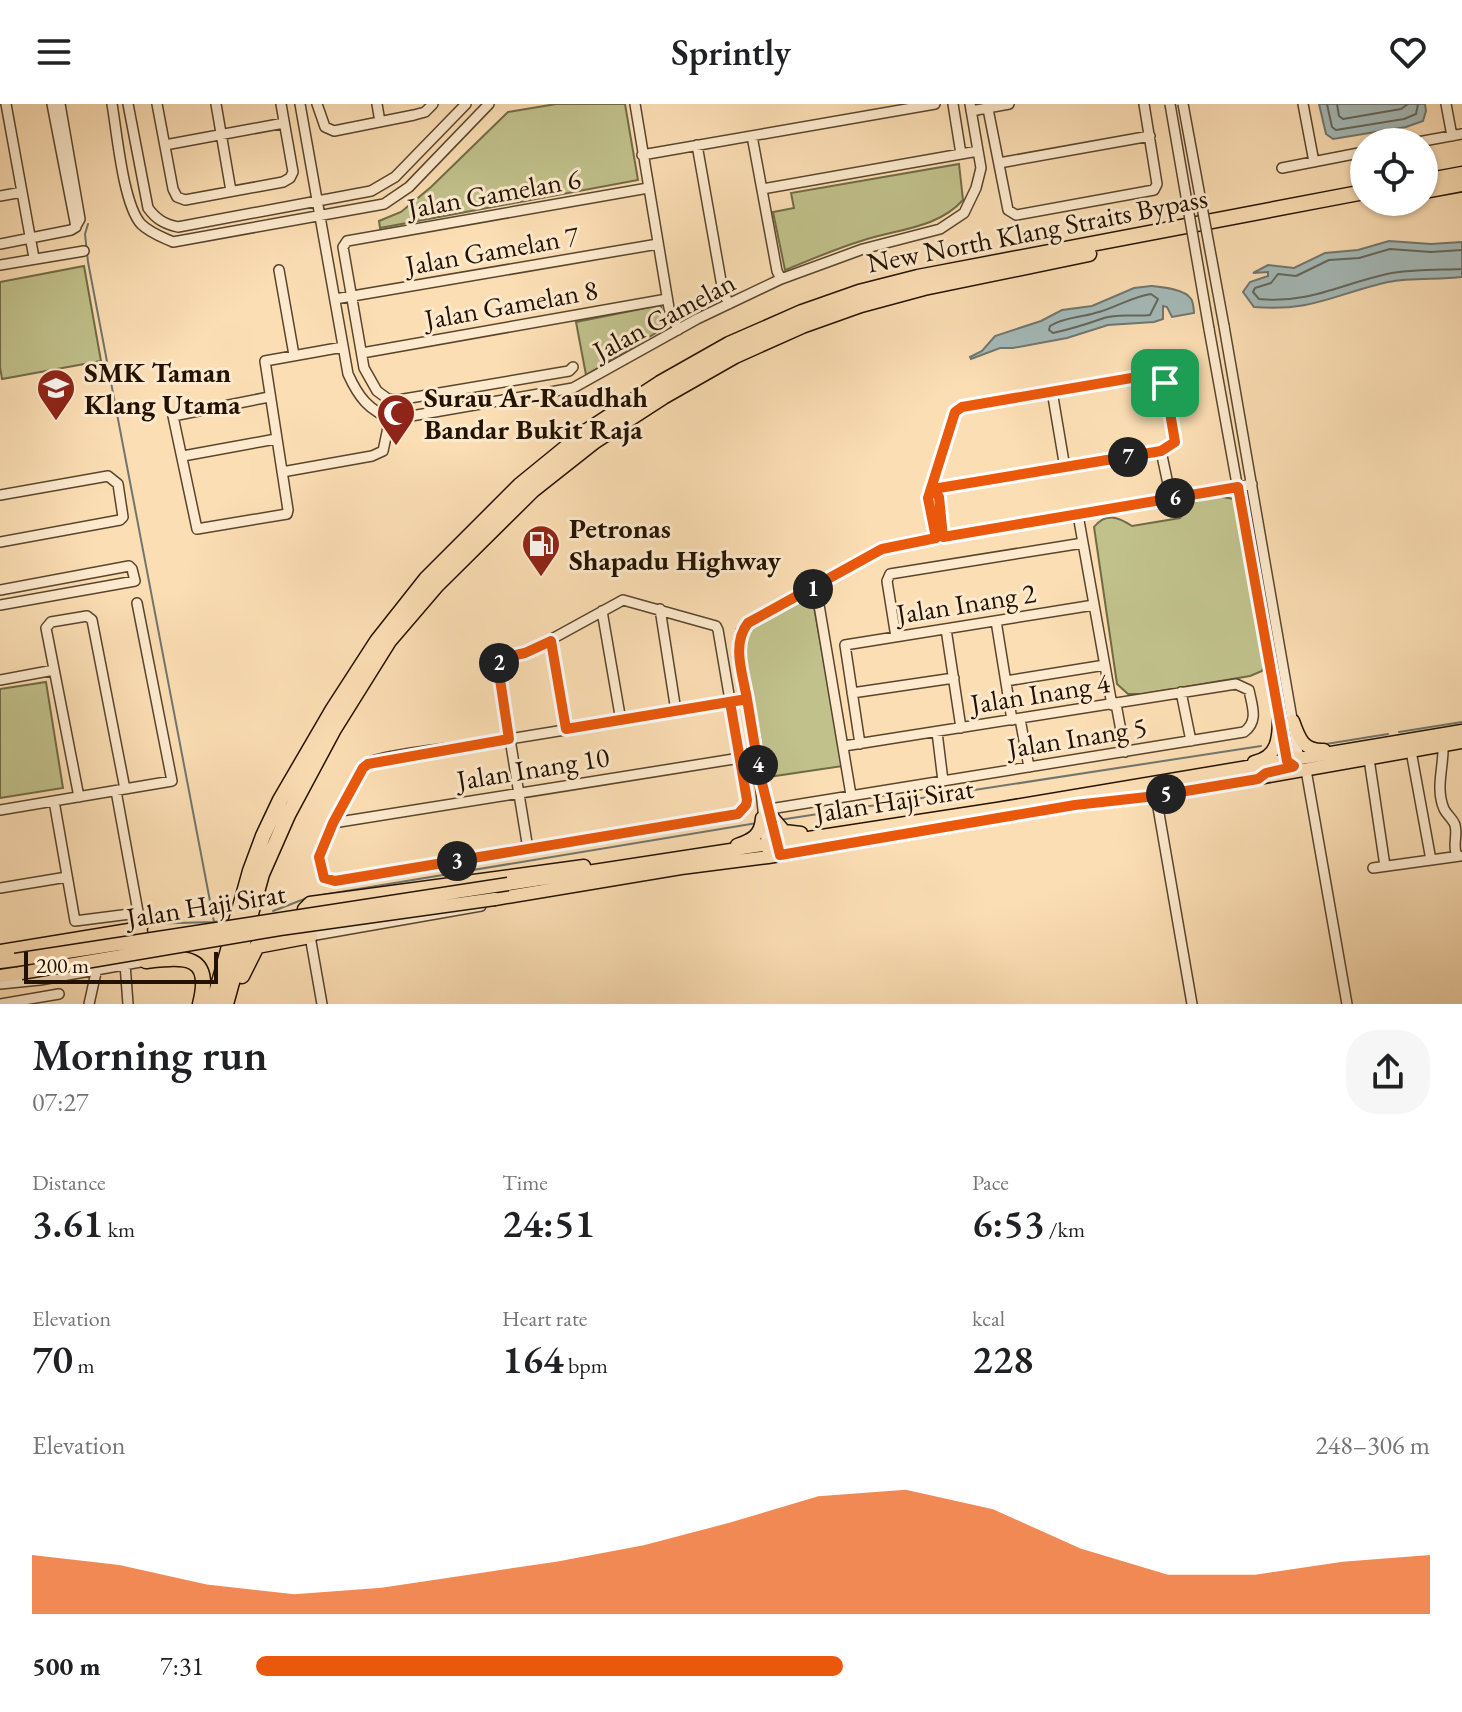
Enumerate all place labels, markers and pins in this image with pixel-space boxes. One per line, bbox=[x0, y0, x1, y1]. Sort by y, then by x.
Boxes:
pin bbox=[1131, 349, 1199, 417]
place label: SMK Taman Klang Utama bbox=[84, 354, 241, 422]
school or university icon: SMK Taman Klang Utama bbox=[35, 367, 77, 422]
place label: Surau Ar-Raudhah Bandar Bukit Raja bbox=[424, 379, 648, 447]
mosque icon: Surau Ar-Raudhah Bandar Bukit Raja bbox=[375, 392, 417, 447]
pin: 7 bbox=[1108, 437, 1148, 477]
pin: 6 bbox=[1155, 478, 1195, 518]
place label: Petronas Shapadu Highway bbox=[569, 510, 781, 578]
fuel station icon: Petronas Shapadu Highway bbox=[520, 523, 562, 578]
pin: 1 bbox=[793, 569, 833, 609]
pin: 2 bbox=[479, 643, 519, 683]
pin: 4 bbox=[738, 745, 778, 785]
pin: 5 bbox=[1146, 774, 1186, 814]
pin: 3 bbox=[437, 841, 477, 881]

